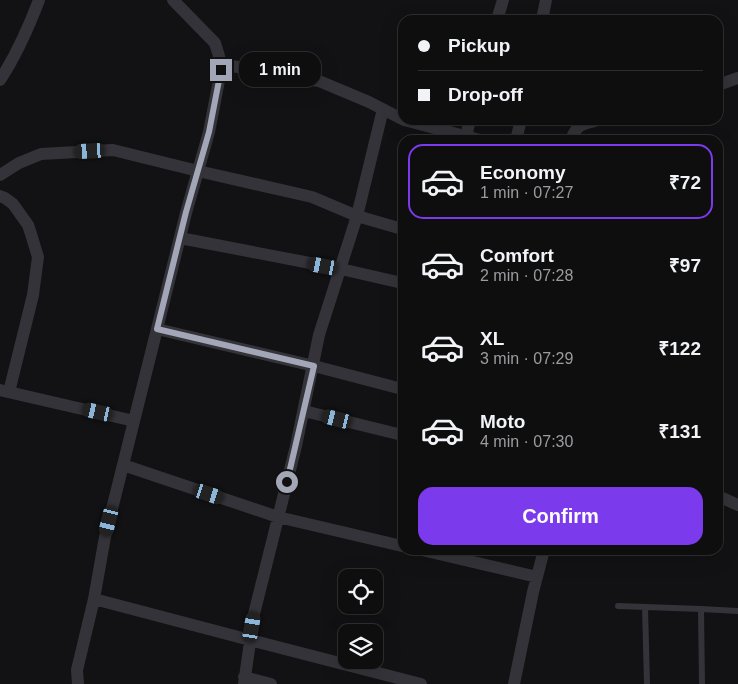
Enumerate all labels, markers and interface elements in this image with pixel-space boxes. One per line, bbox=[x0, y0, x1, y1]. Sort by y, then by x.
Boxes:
text: Pickup bbox=[448, 35, 510, 56]
callout: 1 min bbox=[238, 52, 321, 88]
route end bbox=[210, 59, 232, 81]
text: 1 min bbox=[259, 61, 301, 78]
text: Drop-off bbox=[448, 84, 523, 105]
car bbox=[74, 143, 105, 159]
icon: car bbox=[420, 159, 465, 204]
text: Economy bbox=[480, 162, 566, 183]
text: ₹72 bbox=[669, 172, 701, 193]
text: 1 min · 07:27 bbox=[480, 184, 573, 201]
icon: car bbox=[420, 242, 465, 287]
text: Comfort bbox=[480, 245, 554, 266]
text: ₹97 bbox=[669, 255, 701, 276]
car bbox=[306, 256, 339, 276]
text: 2 min · 07:28 bbox=[480, 267, 573, 284]
icon: car bbox=[420, 325, 465, 370]
text: XL bbox=[480, 328, 504, 349]
text: ₹122 bbox=[658, 338, 701, 359]
text: 3 min · 07:29 bbox=[480, 350, 573, 367]
car bbox=[81, 401, 114, 423]
car bbox=[320, 408, 353, 430]
icon: car bbox=[420, 408, 465, 453]
text: Moto bbox=[480, 411, 525, 432]
text: ₹131 bbox=[658, 421, 701, 442]
text: 4 min · 07:30 bbox=[480, 433, 573, 450]
route start bbox=[276, 471, 298, 493]
car bbox=[192, 482, 225, 506]
button: Confirm bbox=[418, 487, 703, 545]
car bbox=[98, 505, 119, 537]
map controls bbox=[338, 569, 383, 669]
button: locate bbox=[338, 569, 383, 614]
car bbox=[242, 611, 261, 643]
button: layers bbox=[338, 624, 383, 669]

